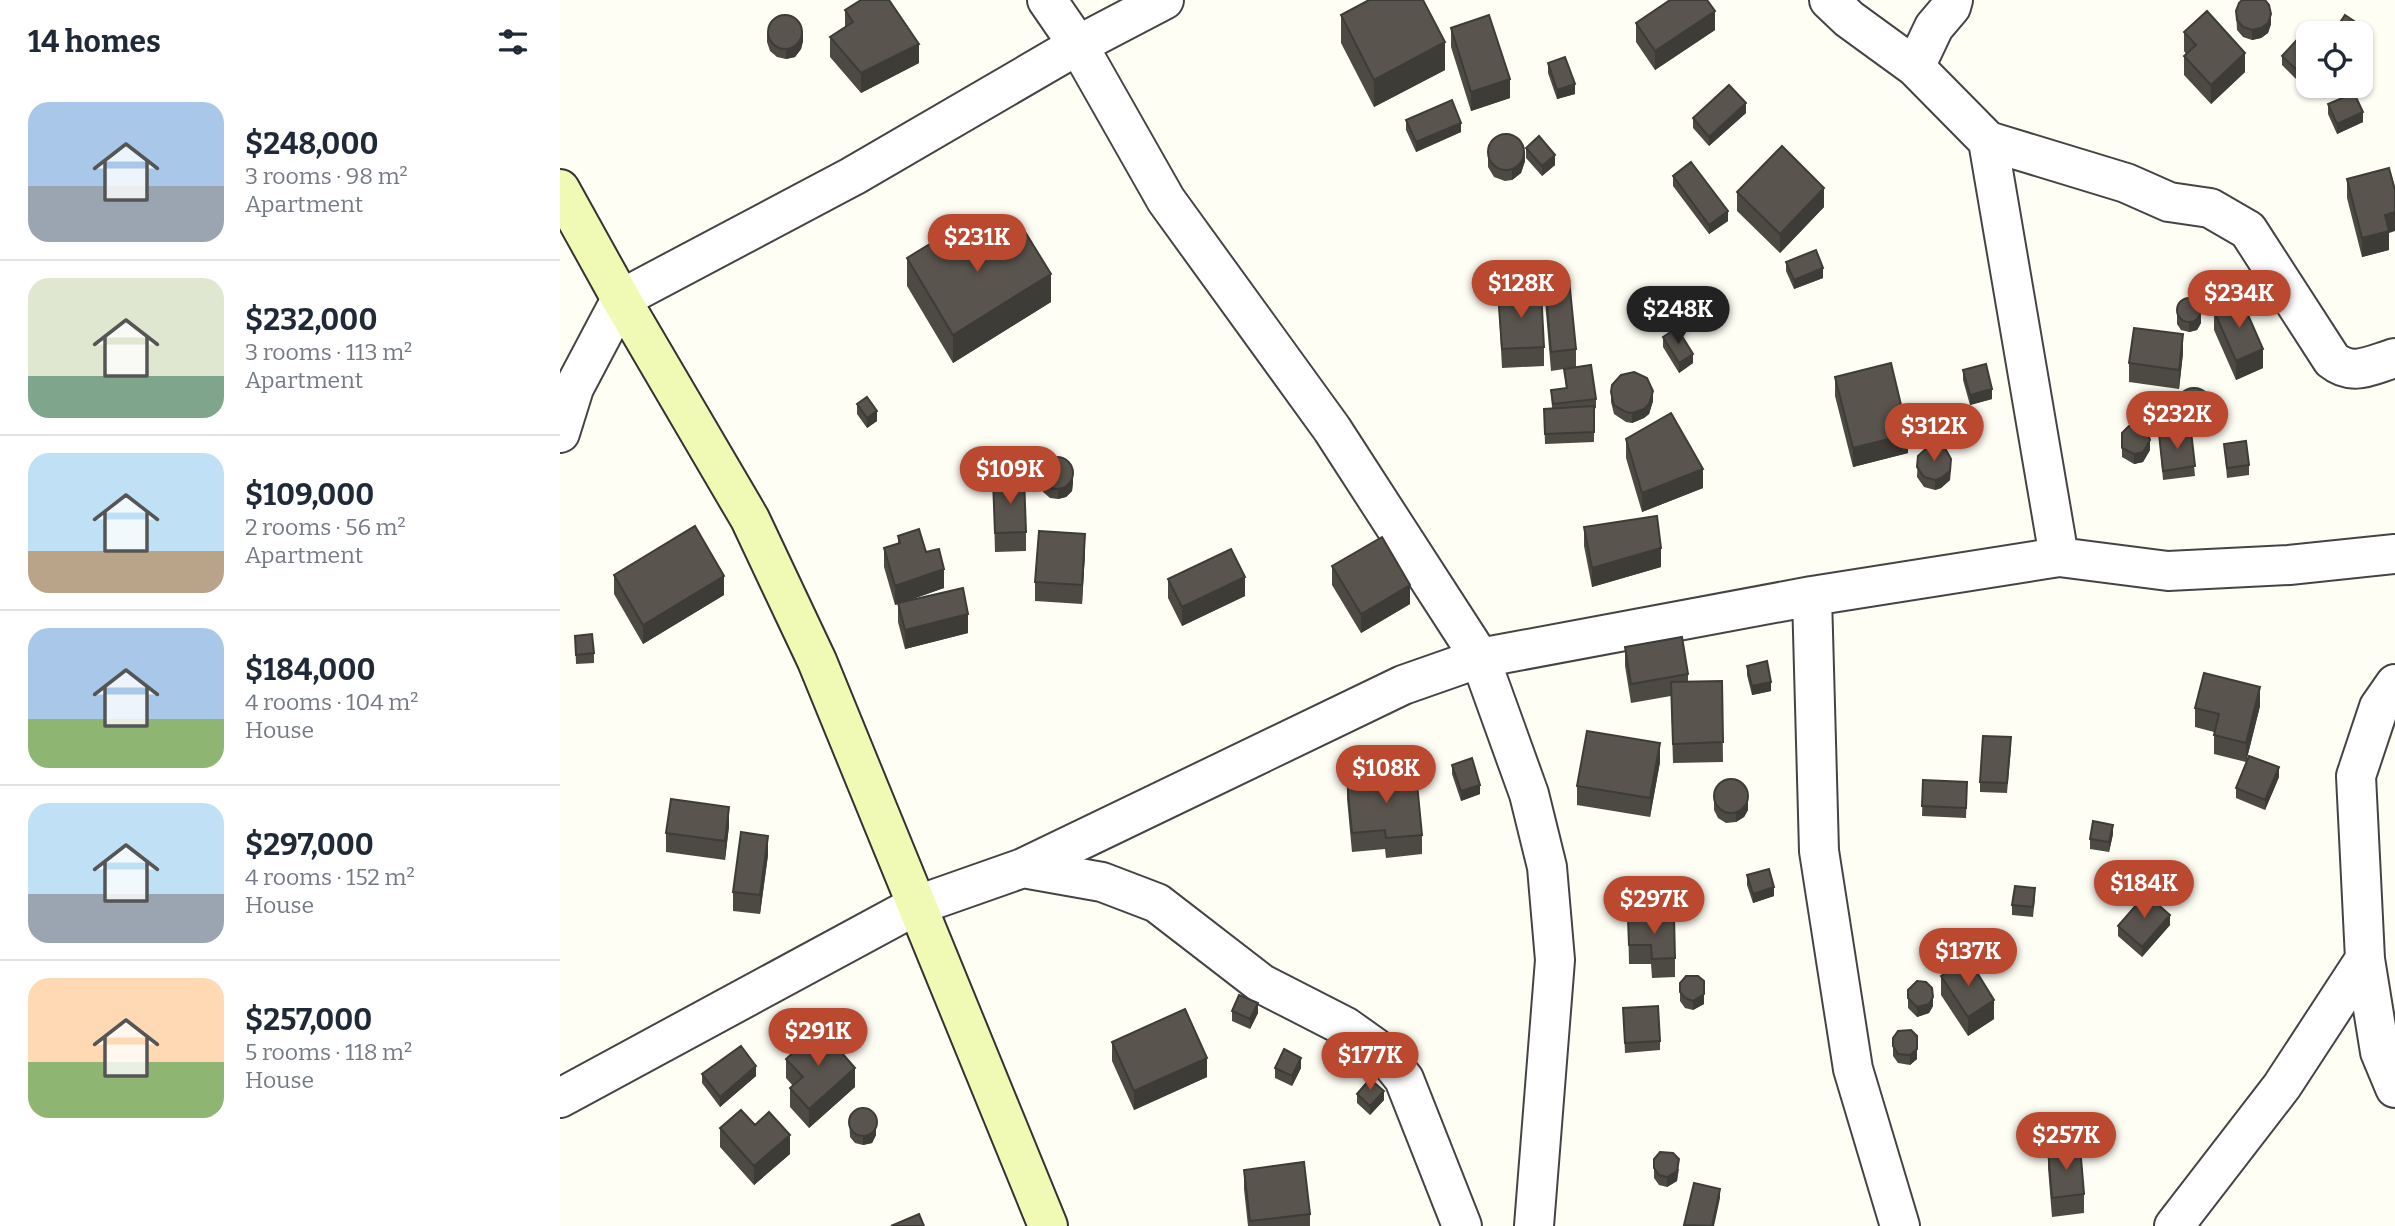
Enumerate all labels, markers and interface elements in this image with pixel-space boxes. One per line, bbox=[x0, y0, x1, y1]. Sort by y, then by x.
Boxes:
map controls bbox=[2296, 21, 2373, 98]
button: locate bbox=[2296, 21, 2373, 98]
icon: filters bbox=[494, 23, 532, 61]
text: 14 homes bbox=[28, 24, 161, 60]
text: $248,000 bbox=[245, 126, 379, 162]
icon: home bbox=[84, 130, 168, 214]
text: 3 rooms · 98 m² bbox=[245, 162, 408, 190]
text: Apartment bbox=[245, 190, 363, 218]
pin: $231K bbox=[928, 215, 1026, 274]
text: $231K bbox=[944, 223, 1010, 251]
pin: $128K bbox=[1472, 260, 1570, 320]
text: $128K bbox=[1488, 269, 1554, 297]
pin: $234K bbox=[2190, 270, 2288, 330]
text: $234K bbox=[2204, 279, 2274, 307]
pin: $248K bbox=[1629, 286, 1727, 346]
text: $248K bbox=[1643, 295, 1713, 323]
text: $232,000 bbox=[245, 302, 377, 338]
icon: home bbox=[84, 306, 168, 390]
text: 3 rooms · 113 m² bbox=[245, 338, 412, 366]
text: Apartment bbox=[245, 366, 363, 394]
pin: $232K bbox=[2128, 392, 2226, 451]
text: $232K bbox=[2142, 400, 2212, 428]
pin: $312K bbox=[1885, 404, 1983, 463]
text: $312K bbox=[1901, 412, 1967, 440]
pin: $109K bbox=[961, 447, 1059, 506]
text: $109K bbox=[976, 455, 1044, 483]
text: $109,000 bbox=[245, 477, 374, 513]
icon: home bbox=[84, 481, 168, 565]
text: 2 rooms · 56 m² bbox=[245, 513, 406, 541]
text: Apartment bbox=[245, 541, 363, 569]
text: $184,000 bbox=[245, 652, 376, 688]
icon: home bbox=[84, 656, 168, 740]
text: 4 rooms · 104 m² bbox=[245, 688, 418, 716]
text: House bbox=[245, 716, 314, 744]
pin: $108K bbox=[1337, 746, 1435, 805]
text: $108K bbox=[1352, 754, 1420, 782]
text: $297,000 bbox=[245, 827, 374, 863]
icon: home bbox=[84, 831, 168, 915]
pin: $184K bbox=[2095, 860, 2193, 920]
text: 4 rooms · 152 m² bbox=[245, 863, 415, 891]
text: $184K bbox=[2110, 869, 2178, 897]
pin: $297K bbox=[1605, 876, 1703, 936]
text: $297K bbox=[1619, 885, 1689, 913]
text: House bbox=[245, 891, 314, 919]
pin: $137K bbox=[1919, 928, 2017, 988]
text: $137K bbox=[1935, 937, 2001, 965]
text: $257,000 bbox=[245, 1002, 372, 1038]
icon: home bbox=[84, 1006, 168, 1090]
pin: $291K bbox=[769, 1009, 867, 1068]
text: $291K bbox=[785, 1017, 851, 1045]
pin: $177K bbox=[1321, 1032, 1419, 1092]
text: 5 rooms · 118 m² bbox=[245, 1038, 412, 1066]
text: $177K bbox=[1338, 1041, 1402, 1069]
text: House bbox=[245, 1066, 314, 1094]
pin: $257K bbox=[2017, 1112, 2115, 1172]
text: $257K bbox=[2032, 1121, 2100, 1149]

